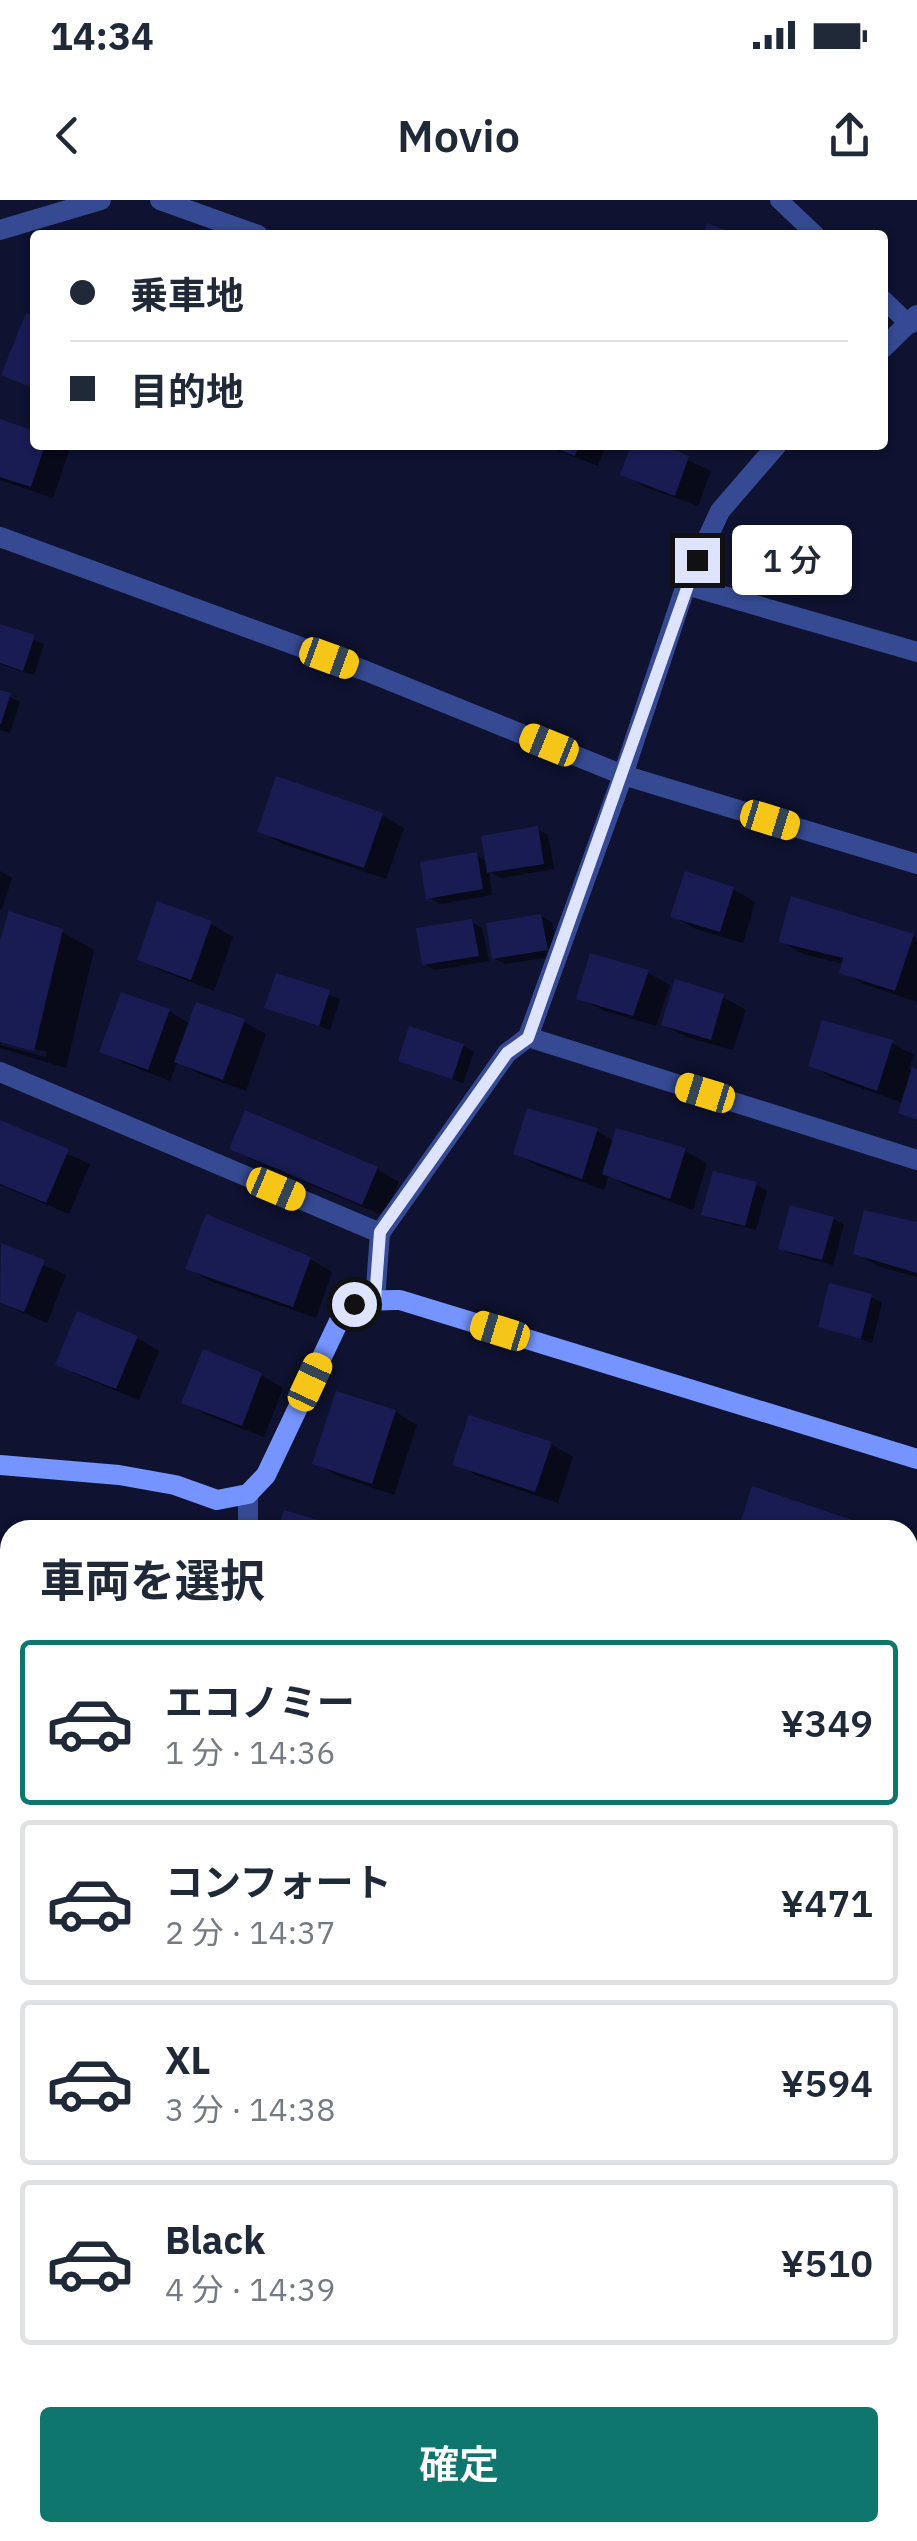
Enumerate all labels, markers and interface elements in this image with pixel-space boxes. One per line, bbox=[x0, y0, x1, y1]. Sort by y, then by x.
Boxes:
text: 14:34 bbox=[50, 11, 154, 60]
text: Movio bbox=[397, 106, 520, 164]
icon: back bbox=[40, 108, 95, 163]
icon: share bbox=[822, 108, 877, 163]
text: 乗車地 bbox=[130, 270, 244, 319]
text: 目的地 bbox=[130, 366, 244, 415]
callout: 1 分 bbox=[732, 525, 852, 595]
route end bbox=[675, 538, 720, 583]
text: 1 分 bbox=[763, 539, 821, 581]
car bbox=[296, 634, 362, 682]
car bbox=[516, 720, 582, 770]
car bbox=[737, 797, 803, 843]
car bbox=[672, 1070, 738, 1116]
car bbox=[243, 1163, 309, 1215]
route start bbox=[332, 1282, 377, 1327]
car bbox=[467, 1308, 533, 1354]
car bbox=[284, 1348, 336, 1416]
text: 車両を選択 bbox=[40, 1551, 265, 1609]
text: エコノミー bbox=[165, 1677, 355, 1726]
icon: car bbox=[45, 1678, 135, 1768]
text: ¥349 bbox=[780, 1698, 873, 1747]
text: 1 分 · 14:36 bbox=[165, 1731, 335, 1773]
text: コンフォート bbox=[165, 1857, 392, 1906]
icon: car bbox=[45, 1858, 135, 1948]
text: ¥471 bbox=[780, 1878, 873, 1927]
text: 2 分 · 14:37 bbox=[165, 1911, 335, 1953]
text: XL bbox=[165, 2035, 211, 2084]
icon: car bbox=[45, 2038, 135, 2128]
text: ¥594 bbox=[780, 2058, 873, 2107]
text: 3 分 · 14:38 bbox=[165, 2088, 335, 2130]
text: Black bbox=[165, 2215, 265, 2264]
icon: car bbox=[45, 2218, 135, 2308]
text: ¥510 bbox=[780, 2238, 873, 2287]
text: 4 分 · 14:39 bbox=[165, 2268, 335, 2310]
button: 確定 bbox=[40, 2407, 878, 2522]

